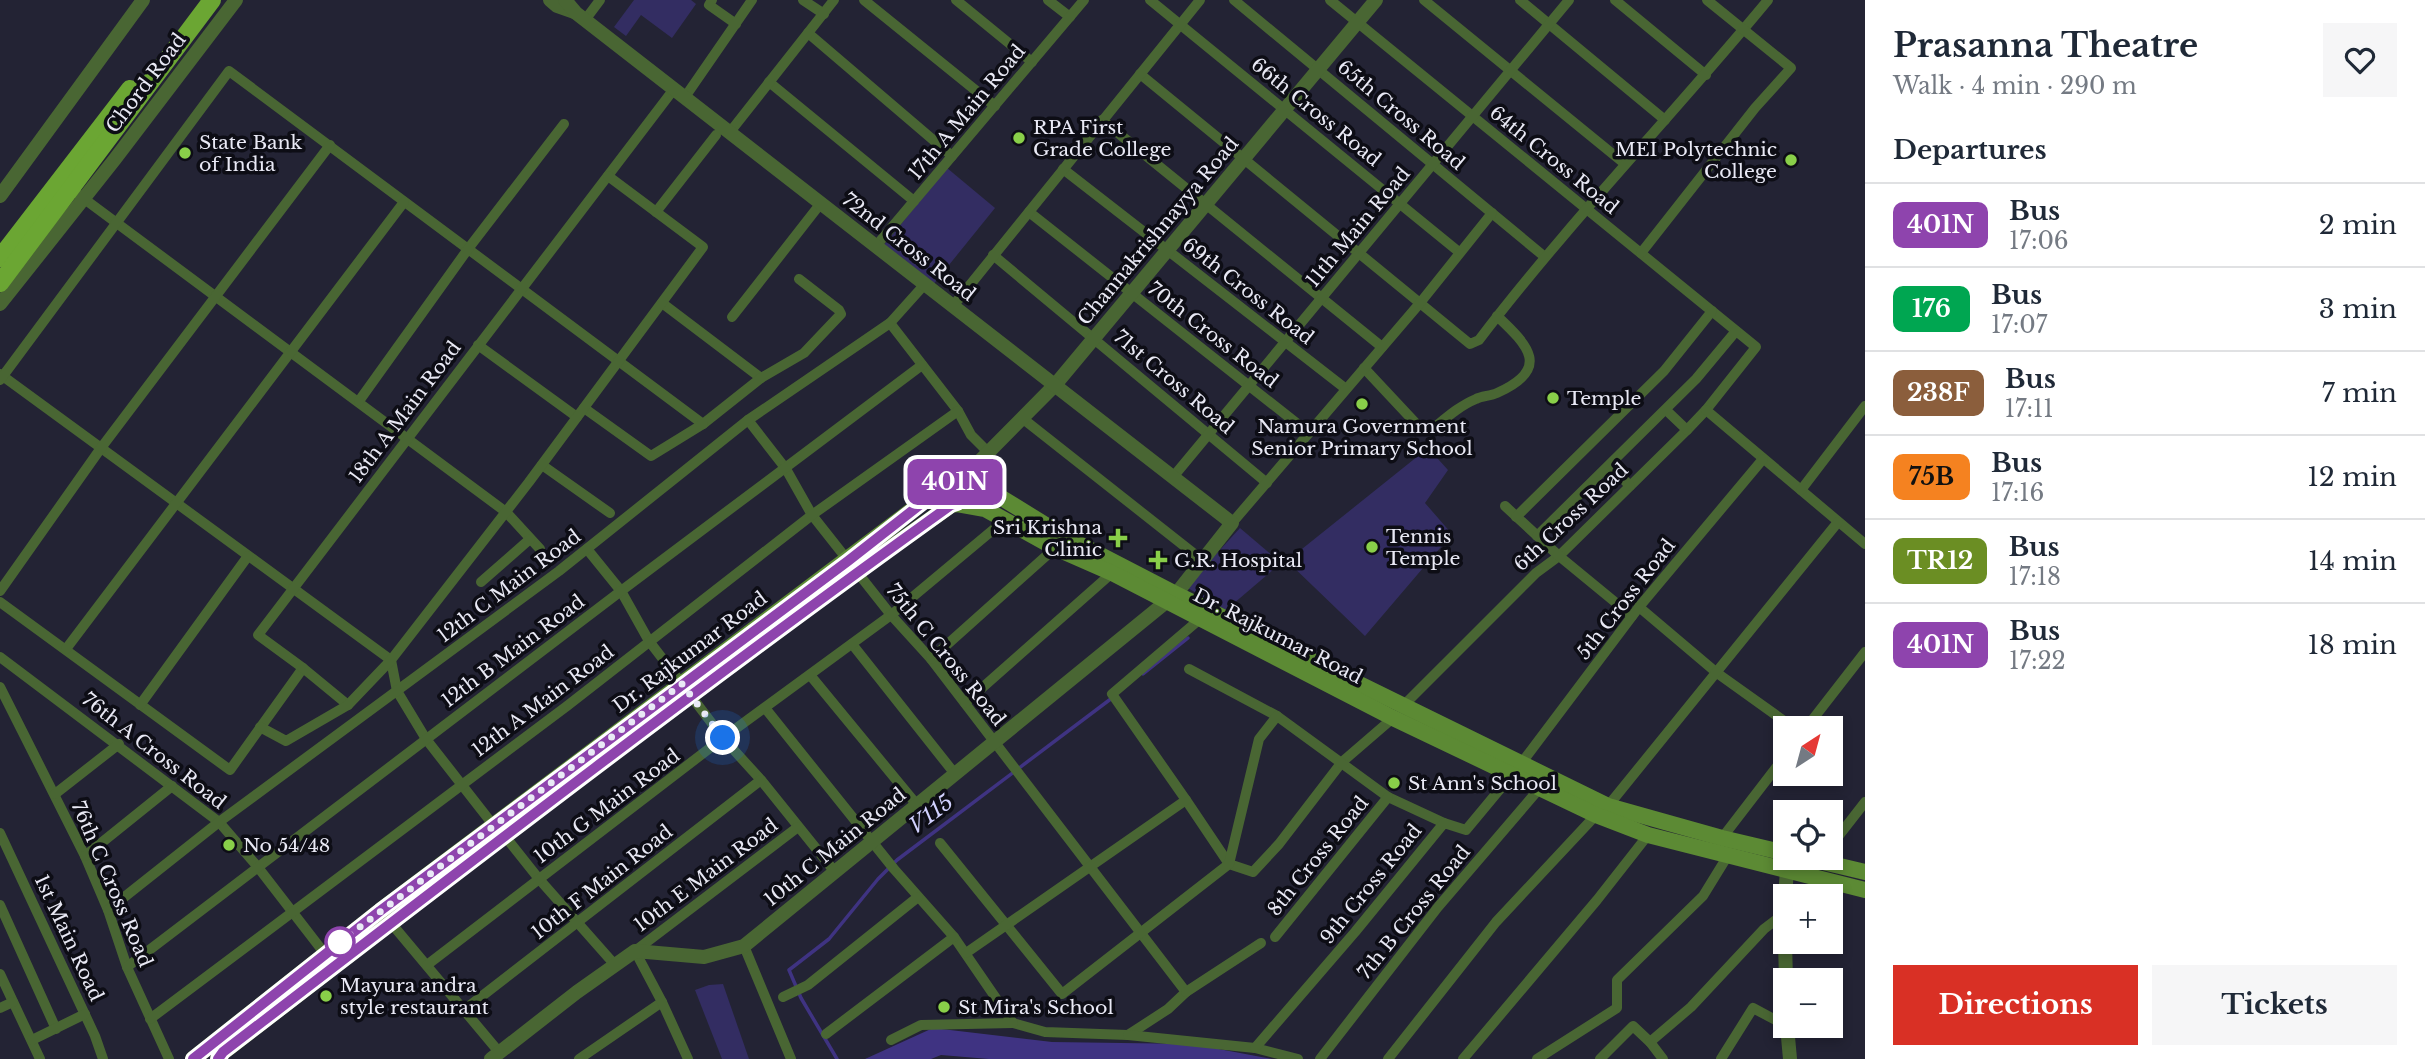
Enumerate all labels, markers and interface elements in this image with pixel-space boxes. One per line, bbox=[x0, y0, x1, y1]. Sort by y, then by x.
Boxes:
button: heart bbox=[2323, 23, 2397, 97]
text: Prasanna Theatre bbox=[1893, 25, 2198, 66]
street label: Chord Road bbox=[101, 29, 191, 137]
street label: 17th A Main Road bbox=[904, 40, 1030, 184]
street label: 66th Cross Road bbox=[1247, 53, 1386, 171]
street label: 65th Cross Road bbox=[1333, 55, 1469, 175]
text: Walk · 4 min · 290 m bbox=[1893, 72, 2137, 100]
street label: 64th Cross Road bbox=[1485, 101, 1623, 219]
place label: RPA First Grade College bbox=[1033, 116, 1171, 161]
marker: RPA First Grade College bbox=[1011, 130, 1027, 146]
place label: State Bank of India bbox=[199, 131, 303, 176]
street label: Channakrishnayya Road bbox=[1073, 132, 1243, 330]
text: Departures bbox=[1893, 134, 2047, 166]
place label: MEI Polytechnic College bbox=[1615, 138, 1777, 183]
marker: State Bank of India bbox=[177, 145, 193, 161]
marker: MEI Polytechnic College bbox=[1783, 152, 1799, 168]
street label: 11th Main Road bbox=[1301, 162, 1415, 292]
street label: 72nd Cross Road bbox=[838, 188, 980, 306]
text: Bus bbox=[2009, 195, 2060, 227]
text: 2 min bbox=[2319, 209, 2397, 241]
text: 401N bbox=[1907, 210, 1974, 239]
text: 17:06 bbox=[2009, 227, 2069, 255]
street label: 69th Cross Road bbox=[1178, 233, 1318, 349]
street label: 70th Cross Road bbox=[1143, 277, 1283, 393]
text: Bus bbox=[1991, 279, 2042, 311]
text: 3 min bbox=[2319, 293, 2397, 325]
text: 176 bbox=[1912, 294, 1951, 323]
text: 17:07 bbox=[1991, 311, 2047, 339]
street label: 71st Cross Road bbox=[1110, 325, 1239, 439]
street label: 18th A Main Road bbox=[344, 337, 466, 487]
text: Bus bbox=[2005, 363, 2056, 395]
text: 7 min bbox=[2322, 377, 2397, 409]
text: 238F bbox=[1907, 378, 1970, 407]
place label: Temple bbox=[1567, 387, 1641, 410]
marker: Temple bbox=[1545, 390, 1561, 406]
text: 17:11 bbox=[2005, 395, 2054, 423]
marker: Namura Government Senior Primary School bbox=[1354, 396, 1370, 412]
place label: Namura Government Senior Primary School bbox=[1251, 415, 1473, 460]
text: Bus bbox=[1991, 447, 2042, 479]
street label: 6th Cross Road bbox=[1509, 458, 1633, 576]
line badge: 401N bbox=[906, 459, 1004, 505]
text: 12 min bbox=[2307, 461, 2397, 493]
text: 75B bbox=[1909, 462, 1954, 491]
text: 401N bbox=[921, 467, 989, 496]
text: 17:16 bbox=[1991, 479, 2044, 507]
place label: Sri Krishna Clinic bbox=[993, 516, 1102, 561]
street label: 12th C Main Road bbox=[433, 525, 585, 647]
place label: Tennis Temple bbox=[1386, 525, 1460, 570]
marker: Sri Krishna Clinic bbox=[1108, 528, 1128, 548]
text: Bus bbox=[2008, 531, 2060, 563]
street label: 5th Cross Road bbox=[1572, 534, 1680, 664]
marker: Tennis Temple bbox=[1364, 539, 1380, 555]
text: 14 min bbox=[2308, 545, 2397, 577]
text: TR12 bbox=[1907, 546, 1973, 575]
place label: G.R. Hospital bbox=[1174, 549, 1302, 572]
marker: G.R. Hospital bbox=[1148, 550, 1168, 570]
text: 17:18 bbox=[2008, 563, 2061, 591]
street label: 75th C Cross Road bbox=[882, 579, 1011, 731]
street label: Dr. Rajkumar Road bbox=[1190, 583, 1367, 689]
street label: Dr. Rajkumar Road bbox=[608, 586, 772, 717]
street label: 12th B Main Road bbox=[437, 590, 589, 712]
text: Bus bbox=[2009, 615, 2060, 647]
text: 18 min bbox=[2308, 629, 2397, 661]
text: 401N bbox=[1907, 630, 1974, 659]
street label: 12th A Main Road bbox=[468, 640, 618, 762]
text: 17:22 bbox=[2009, 647, 2066, 675]
street label: 76th A Cross Road bbox=[78, 688, 230, 814]
north arrow bbox=[1773, 716, 1843, 786]
map controls bbox=[1773, 716, 1843, 1038]
your location bbox=[705, 720, 740, 755]
street label: 10th G Main Road bbox=[530, 744, 684, 868]
place label: St Ann's School bbox=[1408, 772, 1557, 795]
marker: St Ann's School bbox=[1386, 775, 1402, 791]
street label: 10th C Main Road bbox=[760, 783, 910, 911]
water label: V115 bbox=[904, 789, 958, 839]
street label: 8th Cross Road bbox=[1263, 792, 1373, 920]
street label: 76th C Cross Road bbox=[67, 798, 157, 971]
button: locate bbox=[1773, 800, 1843, 870]
street label: 10th E Main Road bbox=[630, 813, 782, 936]
street label: 9th Cross Road bbox=[1316, 819, 1427, 949]
street label: 10th F Main Road bbox=[527, 820, 677, 944]
place label: No 54/48 bbox=[243, 834, 330, 857]
marker: No 54/48 bbox=[221, 837, 237, 853]
street label: 7th B Cross Road bbox=[1353, 840, 1475, 983]
street label: 1st Main Road bbox=[30, 871, 108, 1005]
button: + bbox=[1773, 884, 1843, 954]
unlabelled marker bbox=[325, 927, 355, 957]
button: Directions bbox=[1893, 965, 2138, 1045]
button: Tickets bbox=[2152, 965, 2397, 1045]
button: − bbox=[1773, 968, 1843, 1038]
place label: Mayura andra style restaurant bbox=[340, 974, 490, 1019]
marker: Mayura andra style restaurant bbox=[318, 988, 334, 1004]
place label: St Mira's School bbox=[958, 996, 1114, 1019]
marker: St Mira's School bbox=[936, 999, 952, 1015]

